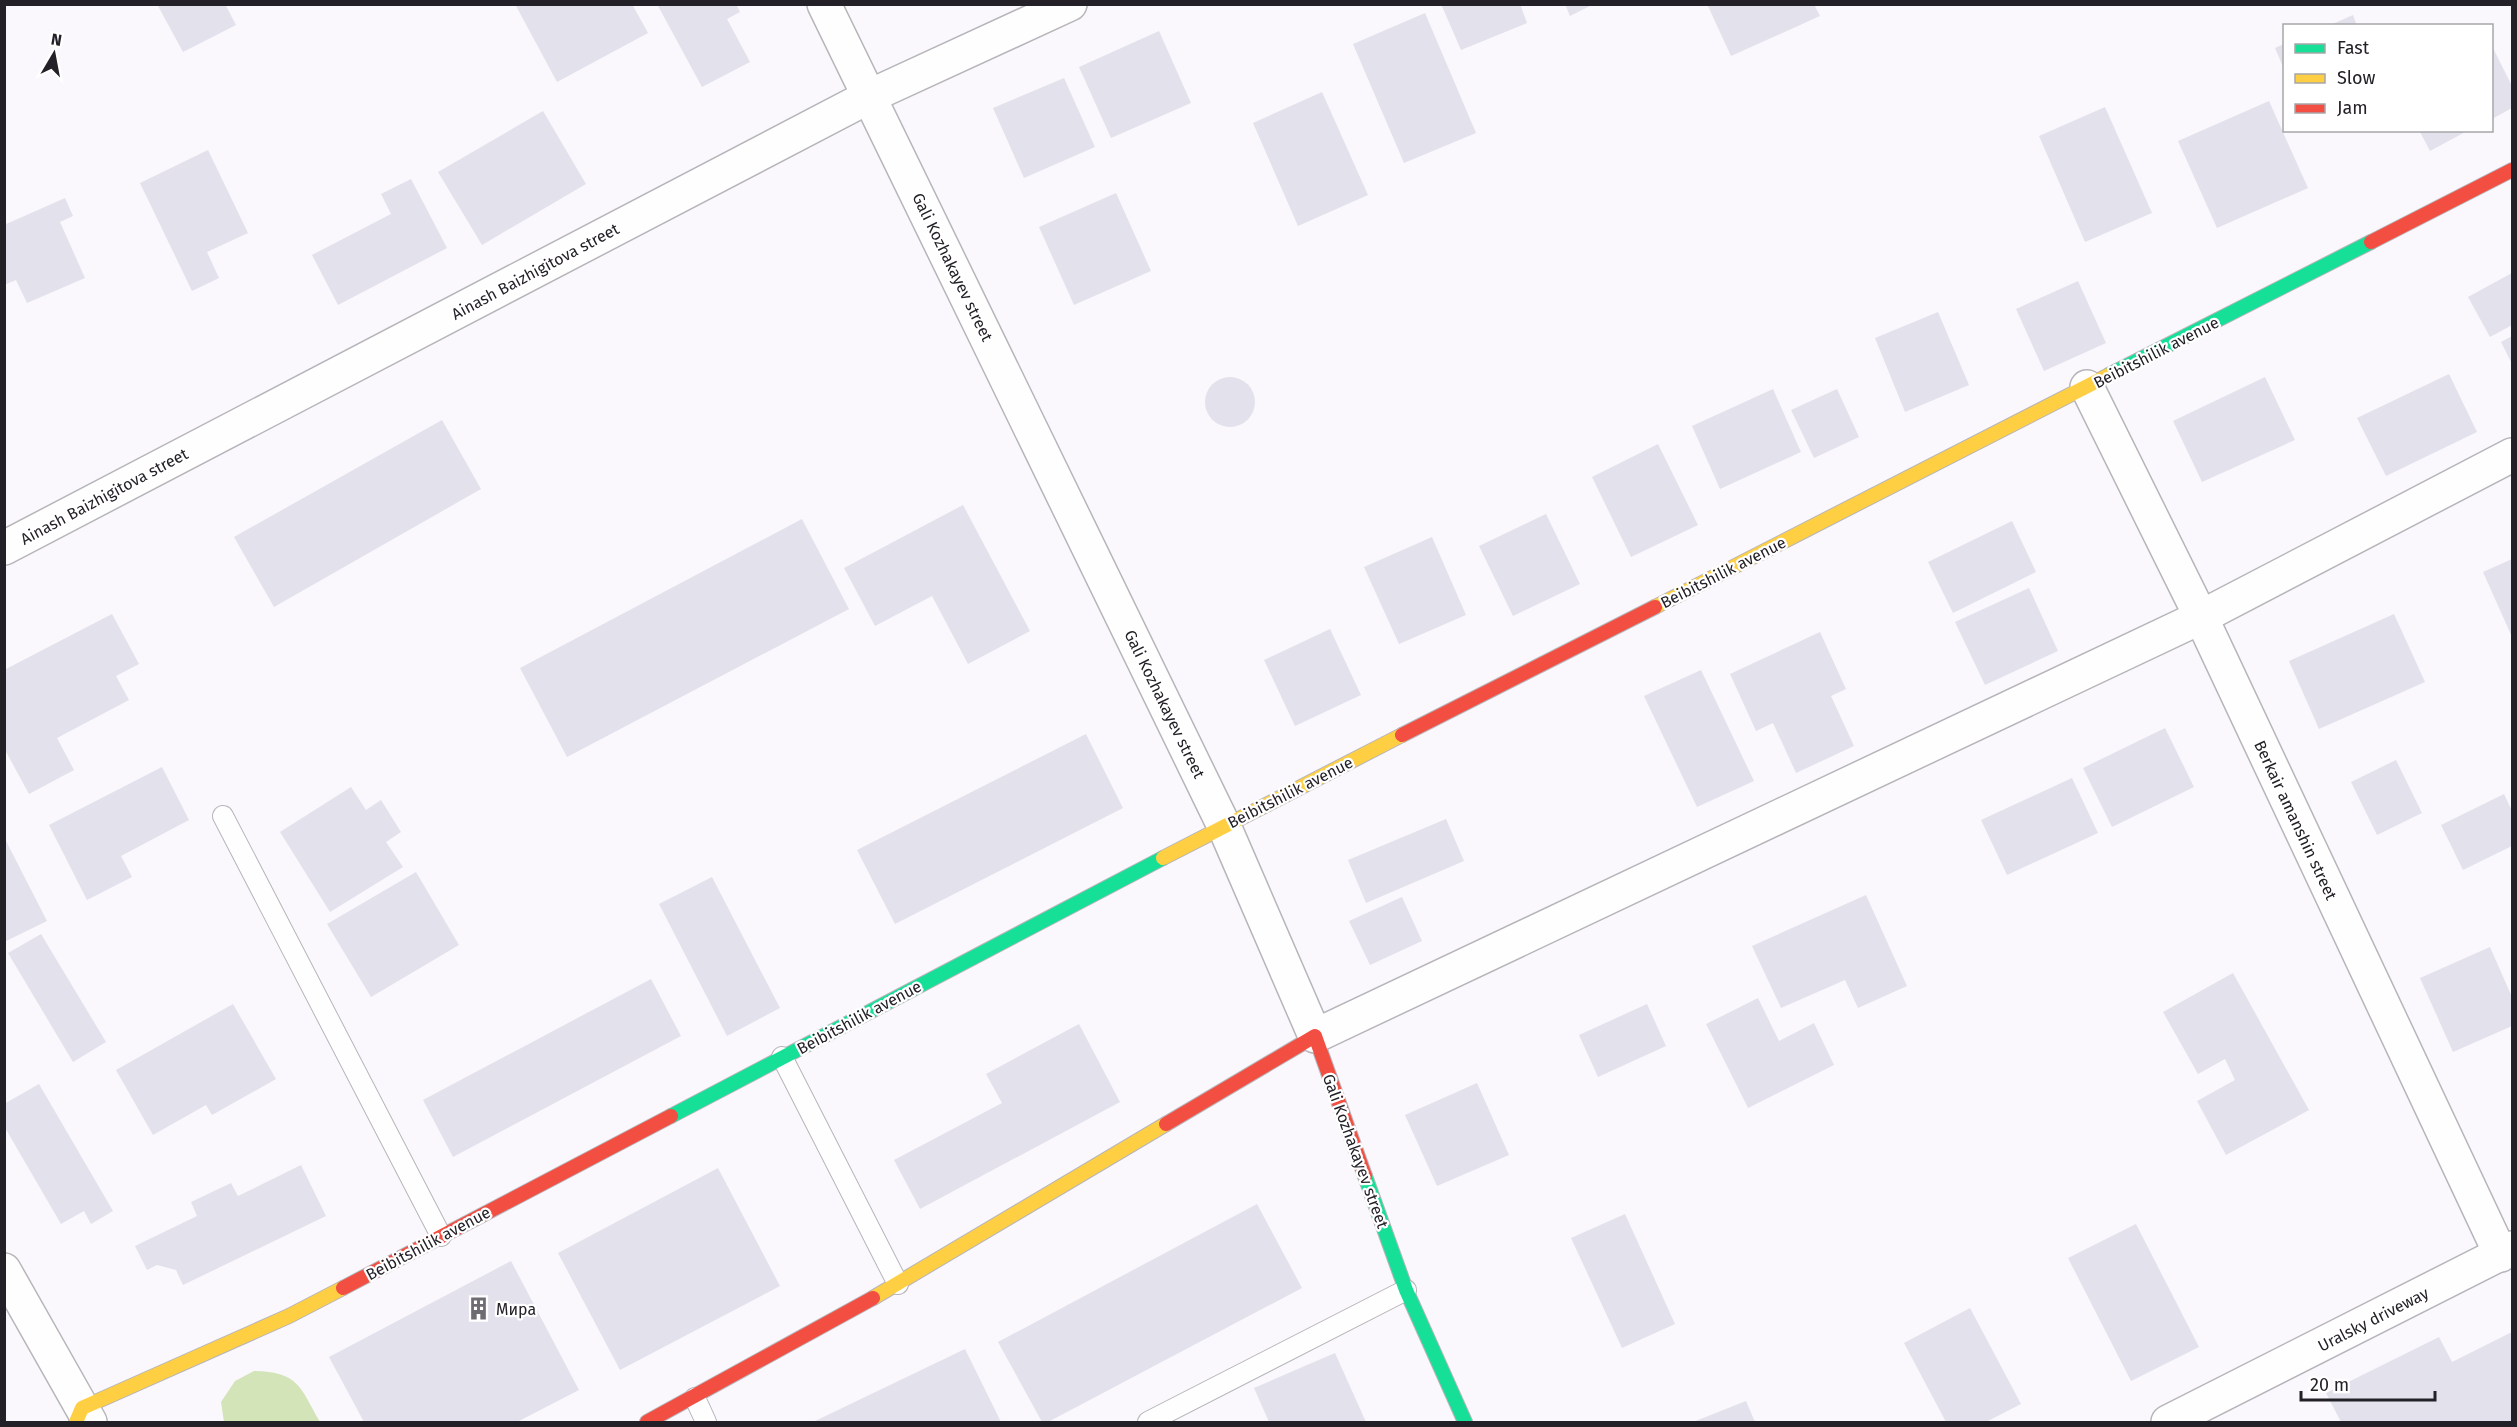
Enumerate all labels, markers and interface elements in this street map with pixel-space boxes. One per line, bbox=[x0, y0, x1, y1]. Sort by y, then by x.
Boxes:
north arrow bbox=[24, 24, 84, 84]
legend bbox=[2283, 24, 2493, 132]
text: N bbox=[50, 29, 63, 50]
text: Fast bbox=[2337, 37, 2370, 59]
text: Slow bbox=[2337, 67, 2376, 89]
text: Jam bbox=[2337, 97, 2368, 119]
street label: Gali Kozhakayev street bbox=[908, 190, 997, 345]
street label: Ainash Baizhigitova street bbox=[448, 219, 622, 324]
street label: Beibitshilik avenue bbox=[2090, 313, 2222, 392]
street label: Ainash Baizhigitova street bbox=[17, 444, 191, 549]
street label: Beibitshilik avenue bbox=[1657, 533, 1789, 612]
street label: Gali Kozhakayev street bbox=[1120, 627, 1209, 782]
street label: Berkair amanshin street bbox=[2250, 737, 2341, 903]
street label: Beibitshilik avenue bbox=[1224, 753, 1356, 832]
street label: Beibitshilik avenue bbox=[794, 977, 925, 1058]
street label: Gali Kozhakayev street bbox=[1319, 1071, 1392, 1231]
street label: Beibitshilik avenue bbox=[363, 1203, 494, 1284]
street label: Uralsky driveway bbox=[2315, 1283, 2432, 1356]
building icon: Мира bbox=[465, 1296, 491, 1322]
place label: Мира bbox=[496, 1300, 536, 1319]
scale bar bbox=[2301, 1364, 2434, 1402]
text: 20 m bbox=[2310, 1374, 2349, 1396]

